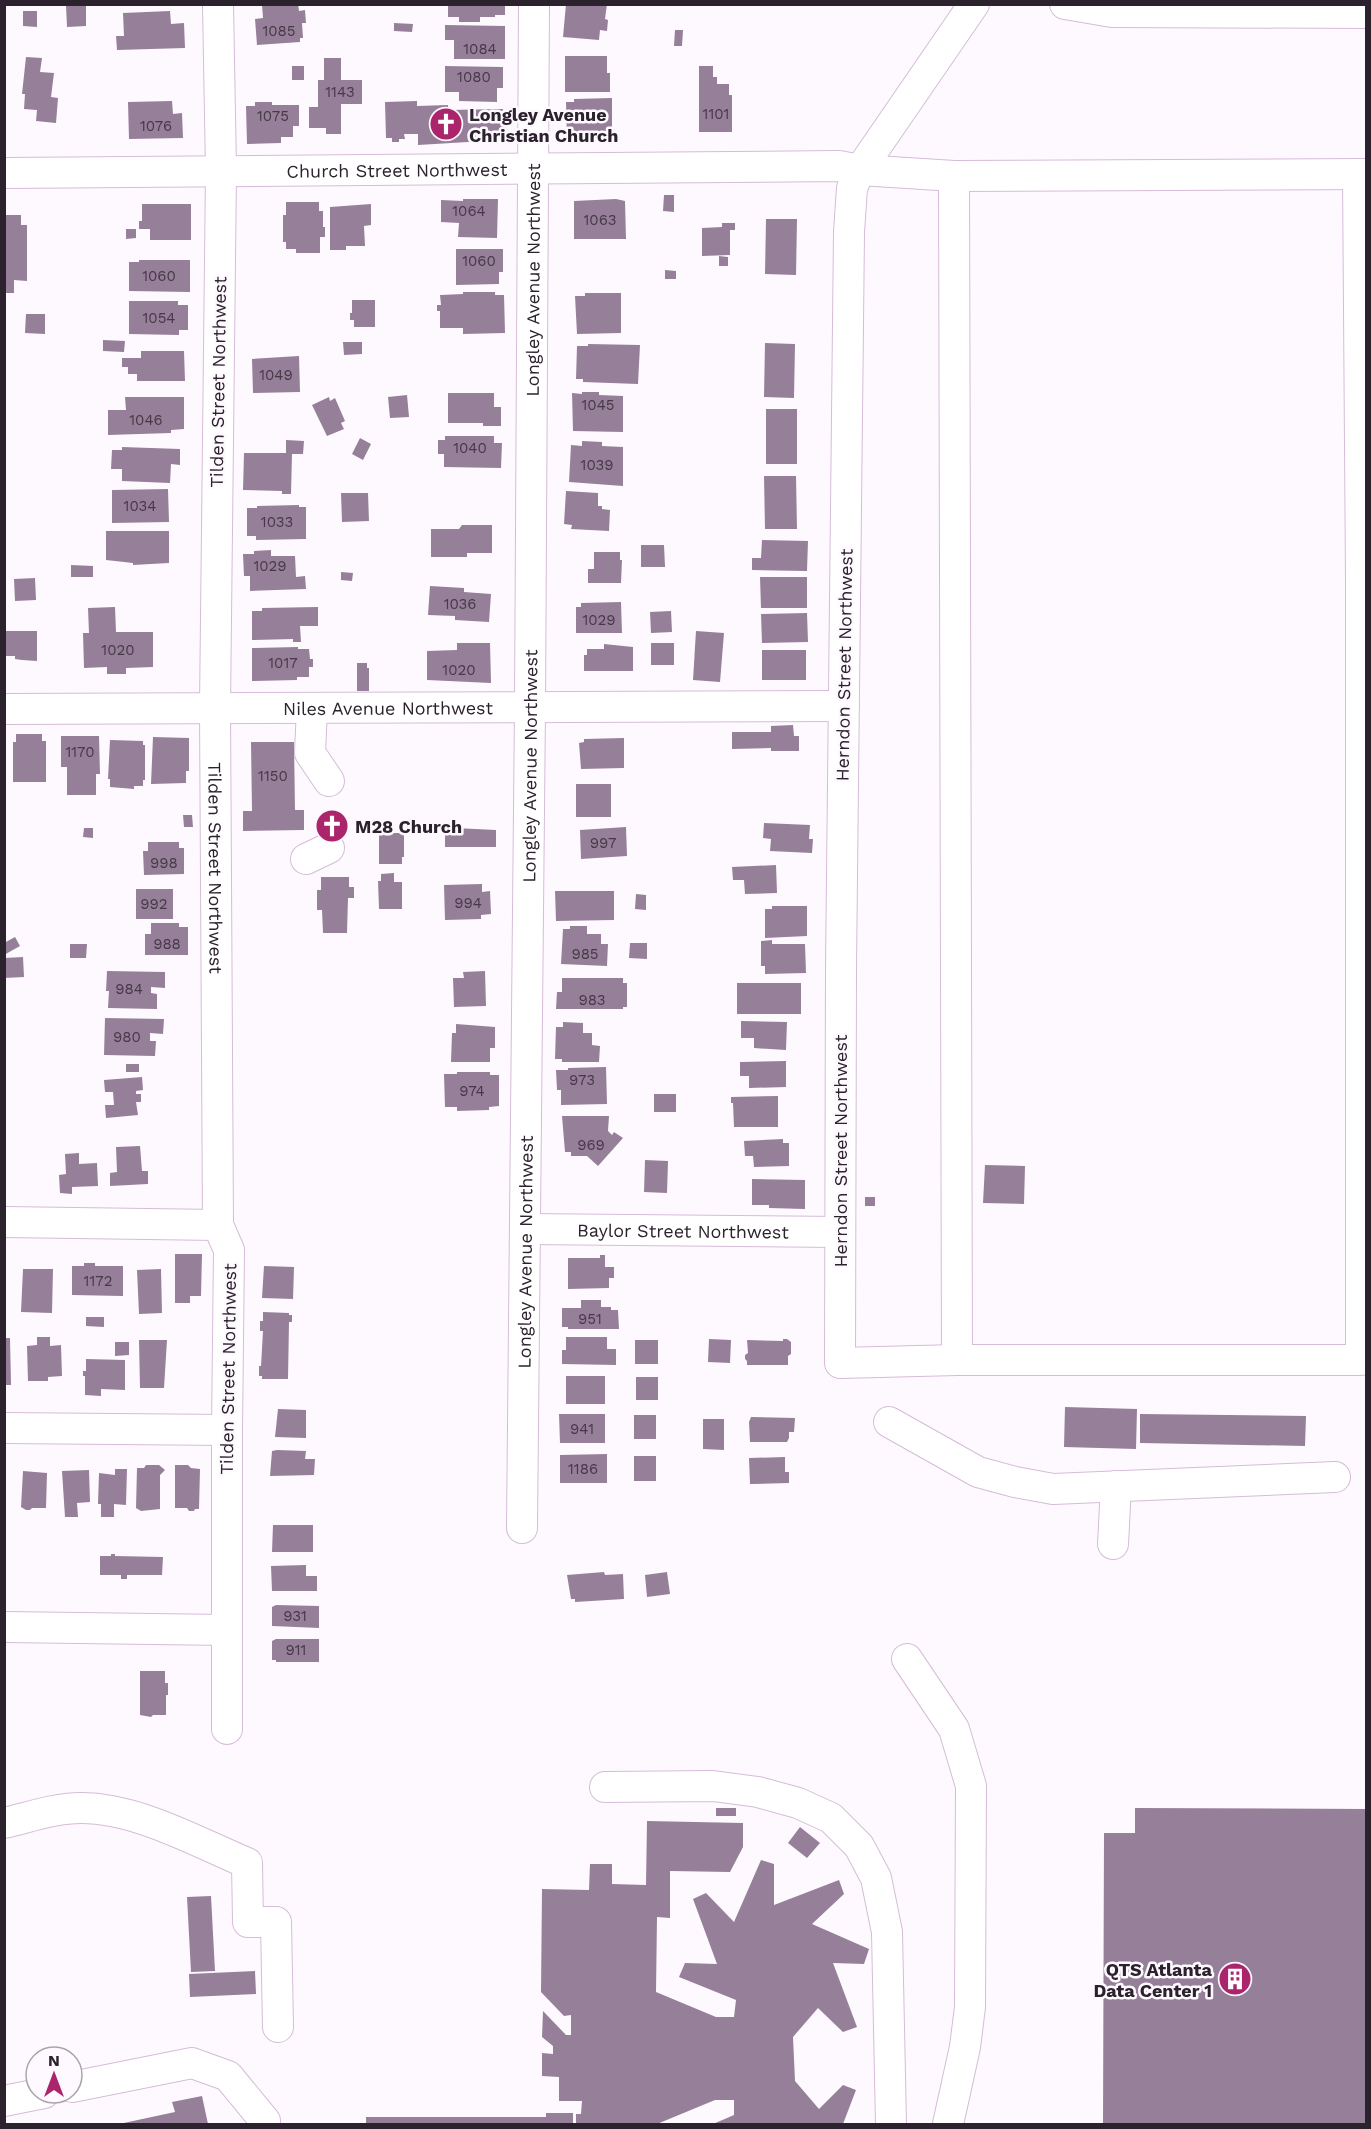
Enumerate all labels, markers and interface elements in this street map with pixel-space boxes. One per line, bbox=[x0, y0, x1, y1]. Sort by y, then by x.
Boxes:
house number: 1085 bbox=[262, 22, 296, 40]
house number: 1084 bbox=[463, 40, 497, 58]
house number: 1080 bbox=[457, 68, 491, 86]
house number: 1143 bbox=[325, 83, 355, 101]
place label: Longley Avenue Christian Church bbox=[469, 104, 618, 146]
house number: 1101 bbox=[703, 105, 729, 123]
church icon: Longley Avenue Christian Church bbox=[428, 106, 464, 142]
house number: 1075 bbox=[257, 107, 289, 125]
house number: 1076 bbox=[140, 117, 172, 135]
street label: Church Street Northwest bbox=[286, 158, 508, 181]
street label: Longley Avenue Northwest bbox=[521, 163, 544, 397]
house number: 1064 bbox=[452, 202, 486, 220]
house number: 1063 bbox=[583, 211, 617, 229]
house number: 1060 bbox=[462, 252, 496, 270]
house number: 1060 bbox=[142, 267, 176, 285]
street label: Tilden Street Northwest bbox=[206, 276, 230, 488]
house number: 1054 bbox=[142, 309, 176, 327]
house number: 1049 bbox=[259, 366, 293, 384]
house number: 1045 bbox=[581, 396, 615, 414]
house number: 1046 bbox=[129, 411, 163, 429]
house number: 1040 bbox=[453, 439, 487, 457]
house number: 1039 bbox=[581, 456, 613, 474]
house number: 1034 bbox=[124, 497, 156, 515]
house number: 1033 bbox=[261, 513, 293, 531]
street label: Herndon Street Northwest bbox=[831, 548, 857, 782]
house number: 1029 bbox=[253, 557, 287, 575]
house number: 1036 bbox=[444, 595, 476, 613]
house number: 1029 bbox=[582, 611, 616, 629]
house number: 1020 bbox=[101, 641, 135, 659]
street label: Longley Avenue Northwest bbox=[518, 649, 541, 883]
house number: 1017 bbox=[268, 654, 298, 672]
house number: 1020 bbox=[442, 661, 476, 679]
street label: Niles Avenue Northwest bbox=[283, 697, 494, 719]
house number: 1170 bbox=[65, 743, 95, 761]
street label: Tilden Street Northwest bbox=[205, 762, 227, 974]
house number: 1150 bbox=[258, 767, 288, 785]
church icon: M28 Church bbox=[314, 808, 350, 844]
place label: M28 Church bbox=[355, 816, 462, 837]
house number: 997 bbox=[590, 834, 616, 852]
house number: 998 bbox=[150, 854, 178, 872]
house number: 994 bbox=[454, 894, 482, 912]
house number: 992 bbox=[140, 895, 168, 913]
house number: 988 bbox=[153, 935, 181, 953]
house number: 985 bbox=[571, 945, 599, 963]
house number: 984 bbox=[115, 980, 143, 998]
house number: 983 bbox=[579, 991, 605, 1009]
house number: 980 bbox=[113, 1028, 141, 1046]
street label: Herndon Street Northwest bbox=[830, 1034, 851, 1268]
house number: 973 bbox=[569, 1071, 595, 1089]
house number: 974 bbox=[459, 1082, 485, 1100]
street label: Longley Avenue Northwest bbox=[513, 1135, 536, 1369]
house number: 969 bbox=[577, 1136, 605, 1154]
street label: Baylor Street Northwest bbox=[577, 1219, 790, 1242]
street label: Tilden Street Northwest bbox=[216, 1263, 240, 1475]
house number: 1172 bbox=[84, 1272, 112, 1290]
house number: 951 bbox=[578, 1310, 602, 1328]
house number: 941 bbox=[570, 1420, 594, 1438]
house number: 1186 bbox=[568, 1460, 598, 1478]
house number: 931 bbox=[283, 1607, 307, 1625]
house number: 911 bbox=[286, 1641, 306, 1659]
place label: QTS Atlanta Data Center 1 bbox=[1093, 1959, 1213, 2001]
building icon: QTS Atlanta Data Center 1 bbox=[1217, 1961, 1253, 1997]
north arrow bbox=[24, 2045, 84, 2105]
text: N bbox=[48, 2051, 60, 2070]

